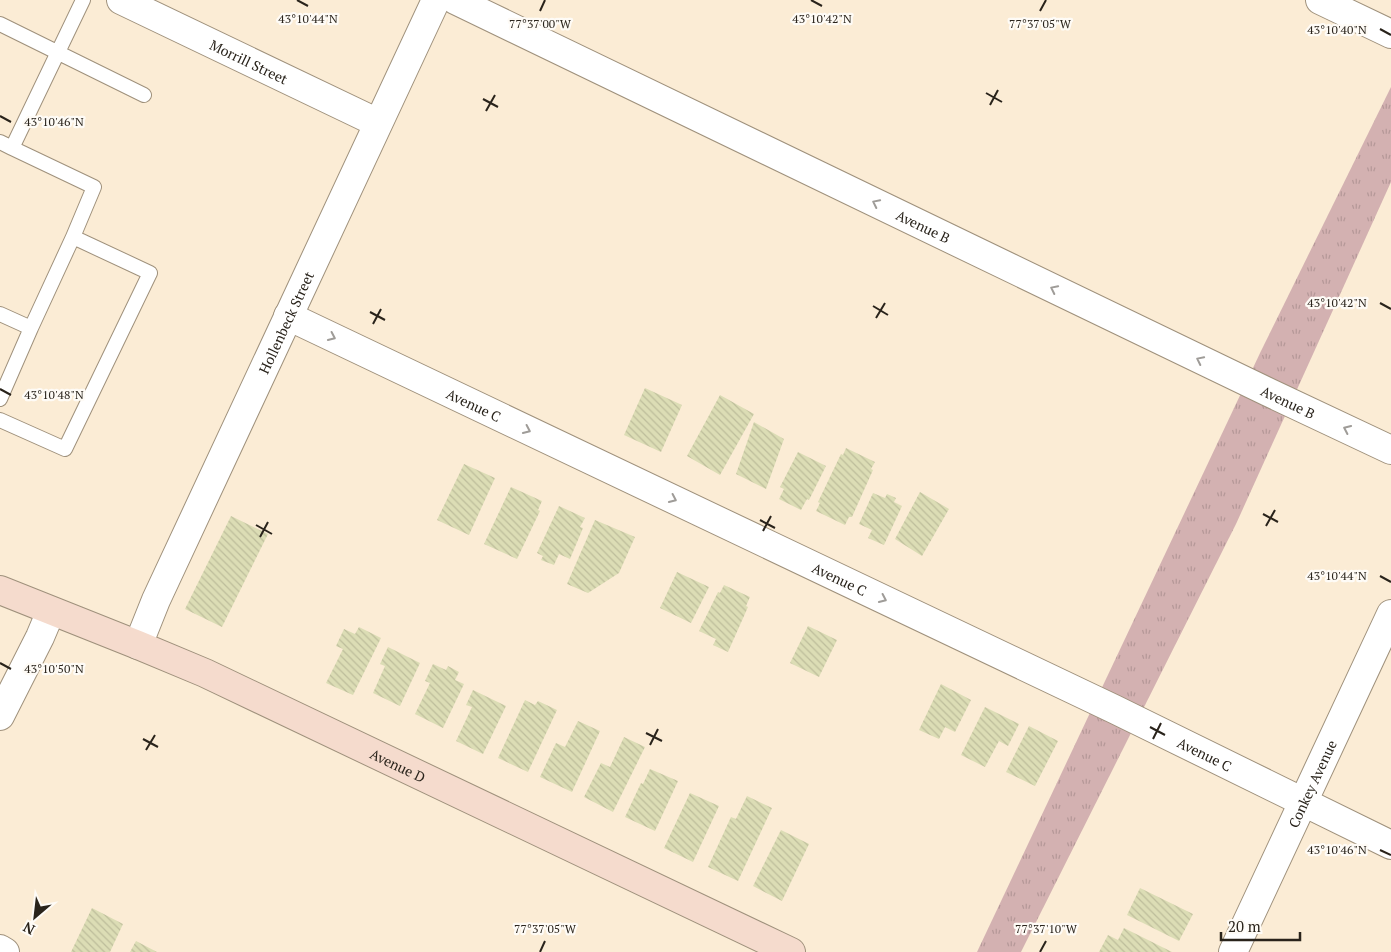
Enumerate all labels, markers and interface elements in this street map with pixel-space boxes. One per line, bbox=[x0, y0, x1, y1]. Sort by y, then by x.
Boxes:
text: 43°10'44"N bbox=[278, 11, 338, 26]
text: 43°10'42"N bbox=[792, 11, 852, 26]
text: 77°37'00"W bbox=[509, 16, 572, 31]
text: 77°37'05"W bbox=[1009, 16, 1072, 31]
text: 43°10'40"N bbox=[1307, 22, 1367, 37]
street label: Morrill Street bbox=[207, 35, 292, 88]
text: 43°10'46"N bbox=[24, 114, 84, 129]
one-way arrow bbox=[872, 199, 881, 209]
street label: Avenue B bbox=[893, 205, 954, 247]
street label: Hollenbeck Street bbox=[254, 267, 318, 377]
one-way arrow bbox=[1050, 285, 1059, 295]
text: 43°10'42"N bbox=[1307, 295, 1367, 310]
one-way arrow bbox=[327, 331, 336, 341]
one-way arrow bbox=[1196, 356, 1205, 366]
street label: Avenue B bbox=[1258, 381, 1319, 423]
street label: Avenue C bbox=[444, 383, 504, 426]
text: 43°10'48"N bbox=[24, 387, 84, 402]
one-way arrow bbox=[522, 423, 531, 434]
one-way arrow bbox=[1343, 425, 1352, 436]
one-way arrow bbox=[668, 493, 677, 504]
street label: Avenue C bbox=[809, 557, 870, 600]
text: 43°10'44"N bbox=[1307, 568, 1367, 583]
one-way arrow bbox=[878, 593, 887, 604]
text: 43°10'50"N bbox=[24, 661, 84, 676]
street label: Avenue C bbox=[1175, 732, 1235, 775]
street label: Conkey Avenue bbox=[1283, 737, 1340, 830]
street label: Avenue D bbox=[367, 744, 429, 786]
text: 43°10'46"N bbox=[1307, 842, 1367, 857]
north arrow bbox=[10, 892, 60, 942]
scale bar bbox=[1221, 910, 1300, 942]
text: 20 m bbox=[1228, 916, 1261, 936]
text: N bbox=[19, 918, 38, 940]
text: 77°37'05"W bbox=[514, 921, 577, 936]
text: 77°37'10"W bbox=[1015, 921, 1078, 936]

